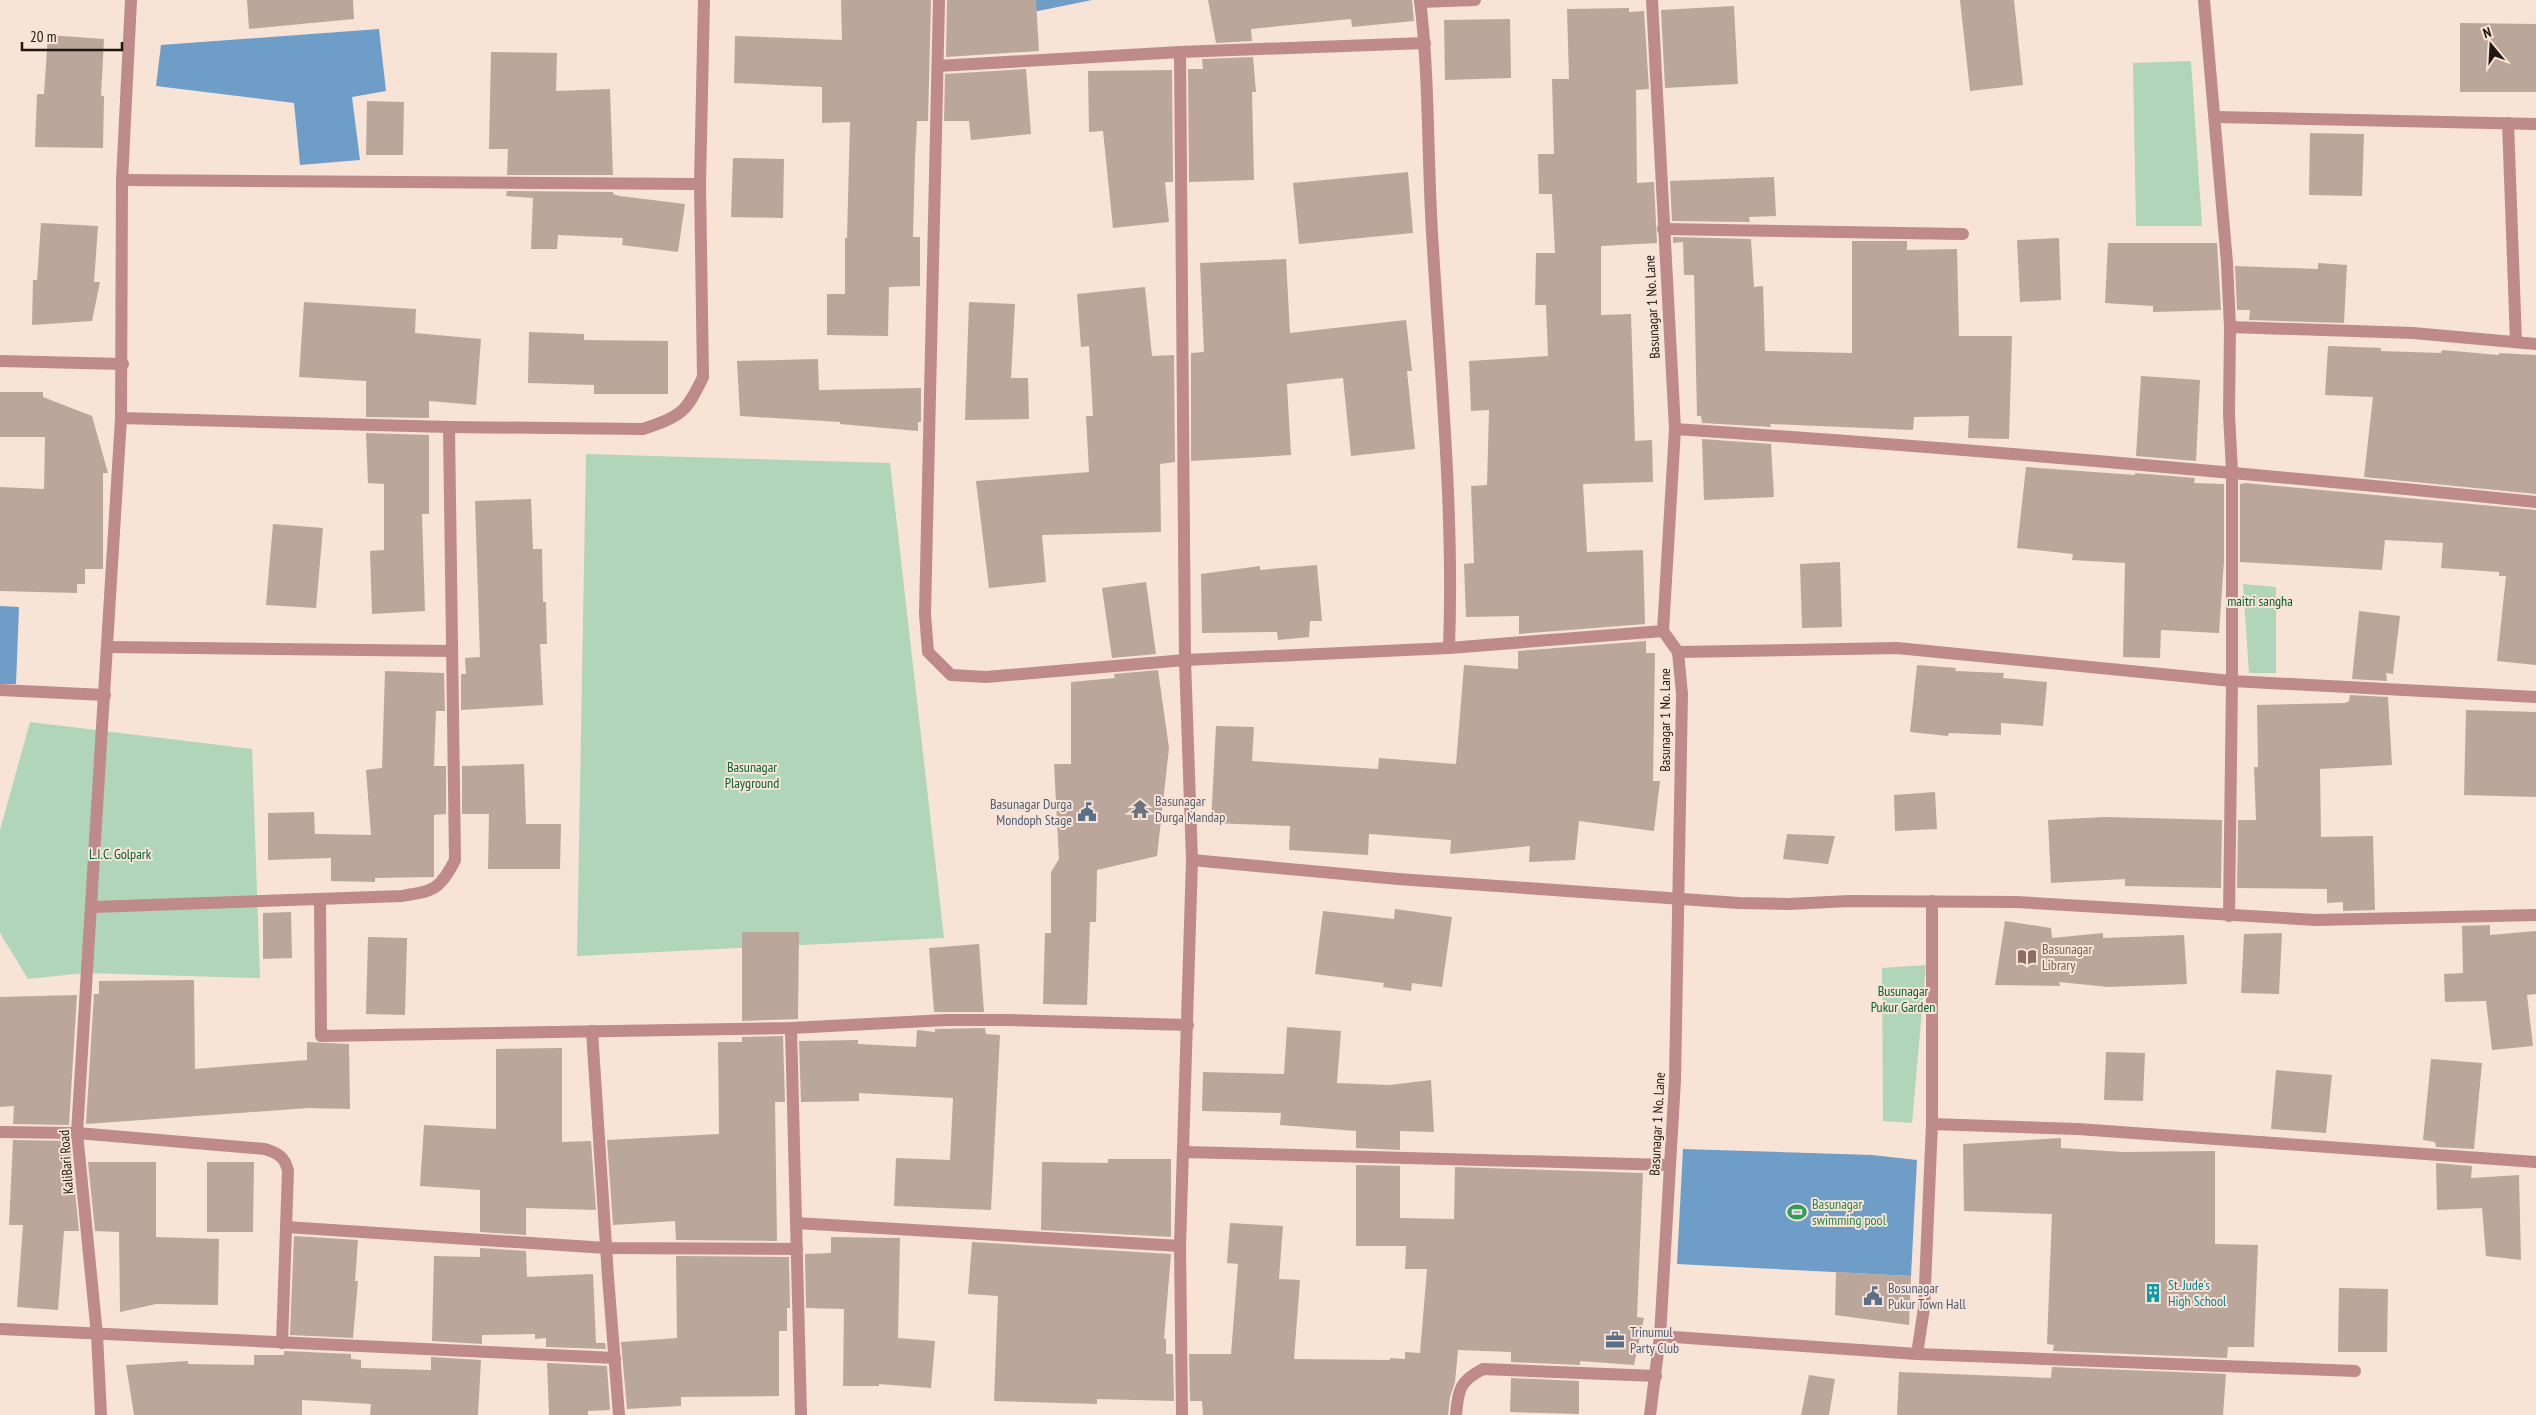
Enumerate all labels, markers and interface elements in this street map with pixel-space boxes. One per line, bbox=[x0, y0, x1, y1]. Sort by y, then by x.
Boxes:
scale bar bbox=[22, 20, 122, 52]
north arrow bbox=[2466, 20, 2516, 70]
text: N bbox=[2481, 23, 2493, 42]
text: 20 m bbox=[30, 27, 56, 46]
street label: Basunagar 1 No. Lane bbox=[1640, 255, 1664, 359]
park label: maitri sangha bbox=[2227, 592, 2293, 610]
street label: Basunagar 1 No. Lane bbox=[1656, 668, 1674, 772]
park label: Basunagar Playground bbox=[725, 758, 779, 792]
place label: Basunagar Durga Mandap bbox=[1155, 792, 1225, 826]
place label: Basunagar Durga Mondoph Stage bbox=[990, 795, 1072, 829]
temple icon: Basunagar Durga Mandap bbox=[1129, 798, 1151, 820]
public building icon: Basunagar Durga Mondoph Stage bbox=[1076, 801, 1098, 823]
park label: L.I.C. Golpark bbox=[89, 845, 152, 863]
place label: Basunagar Library bbox=[2042, 940, 2092, 974]
library icon: Basunagar Library bbox=[2016, 946, 2038, 968]
park label: Busunagar Pukur Garden bbox=[1871, 982, 1935, 1016]
street label: Basunagar 1 No. Lane bbox=[1645, 1072, 1669, 1176]
street label: KaliBari Road bbox=[55, 1129, 77, 1195]
place label: Basunagar swimming pool bbox=[1812, 1195, 1887, 1229]
sports icon: Basunagar swimming pool bbox=[1786, 1201, 1808, 1223]
place label: St. Jude's High School bbox=[2168, 1276, 2227, 1310]
place label: Bosunagar Pukur Town Hall bbox=[1888, 1279, 1966, 1313]
building icon: St. Jude's High School bbox=[2142, 1282, 2164, 1304]
public building icon: Bosunagar Pukur Town Hall bbox=[1862, 1285, 1884, 1307]
place label: Trinumul Party Club bbox=[1630, 1323, 1679, 1357]
office icon: Trinumul Party Club bbox=[1604, 1329, 1626, 1351]

